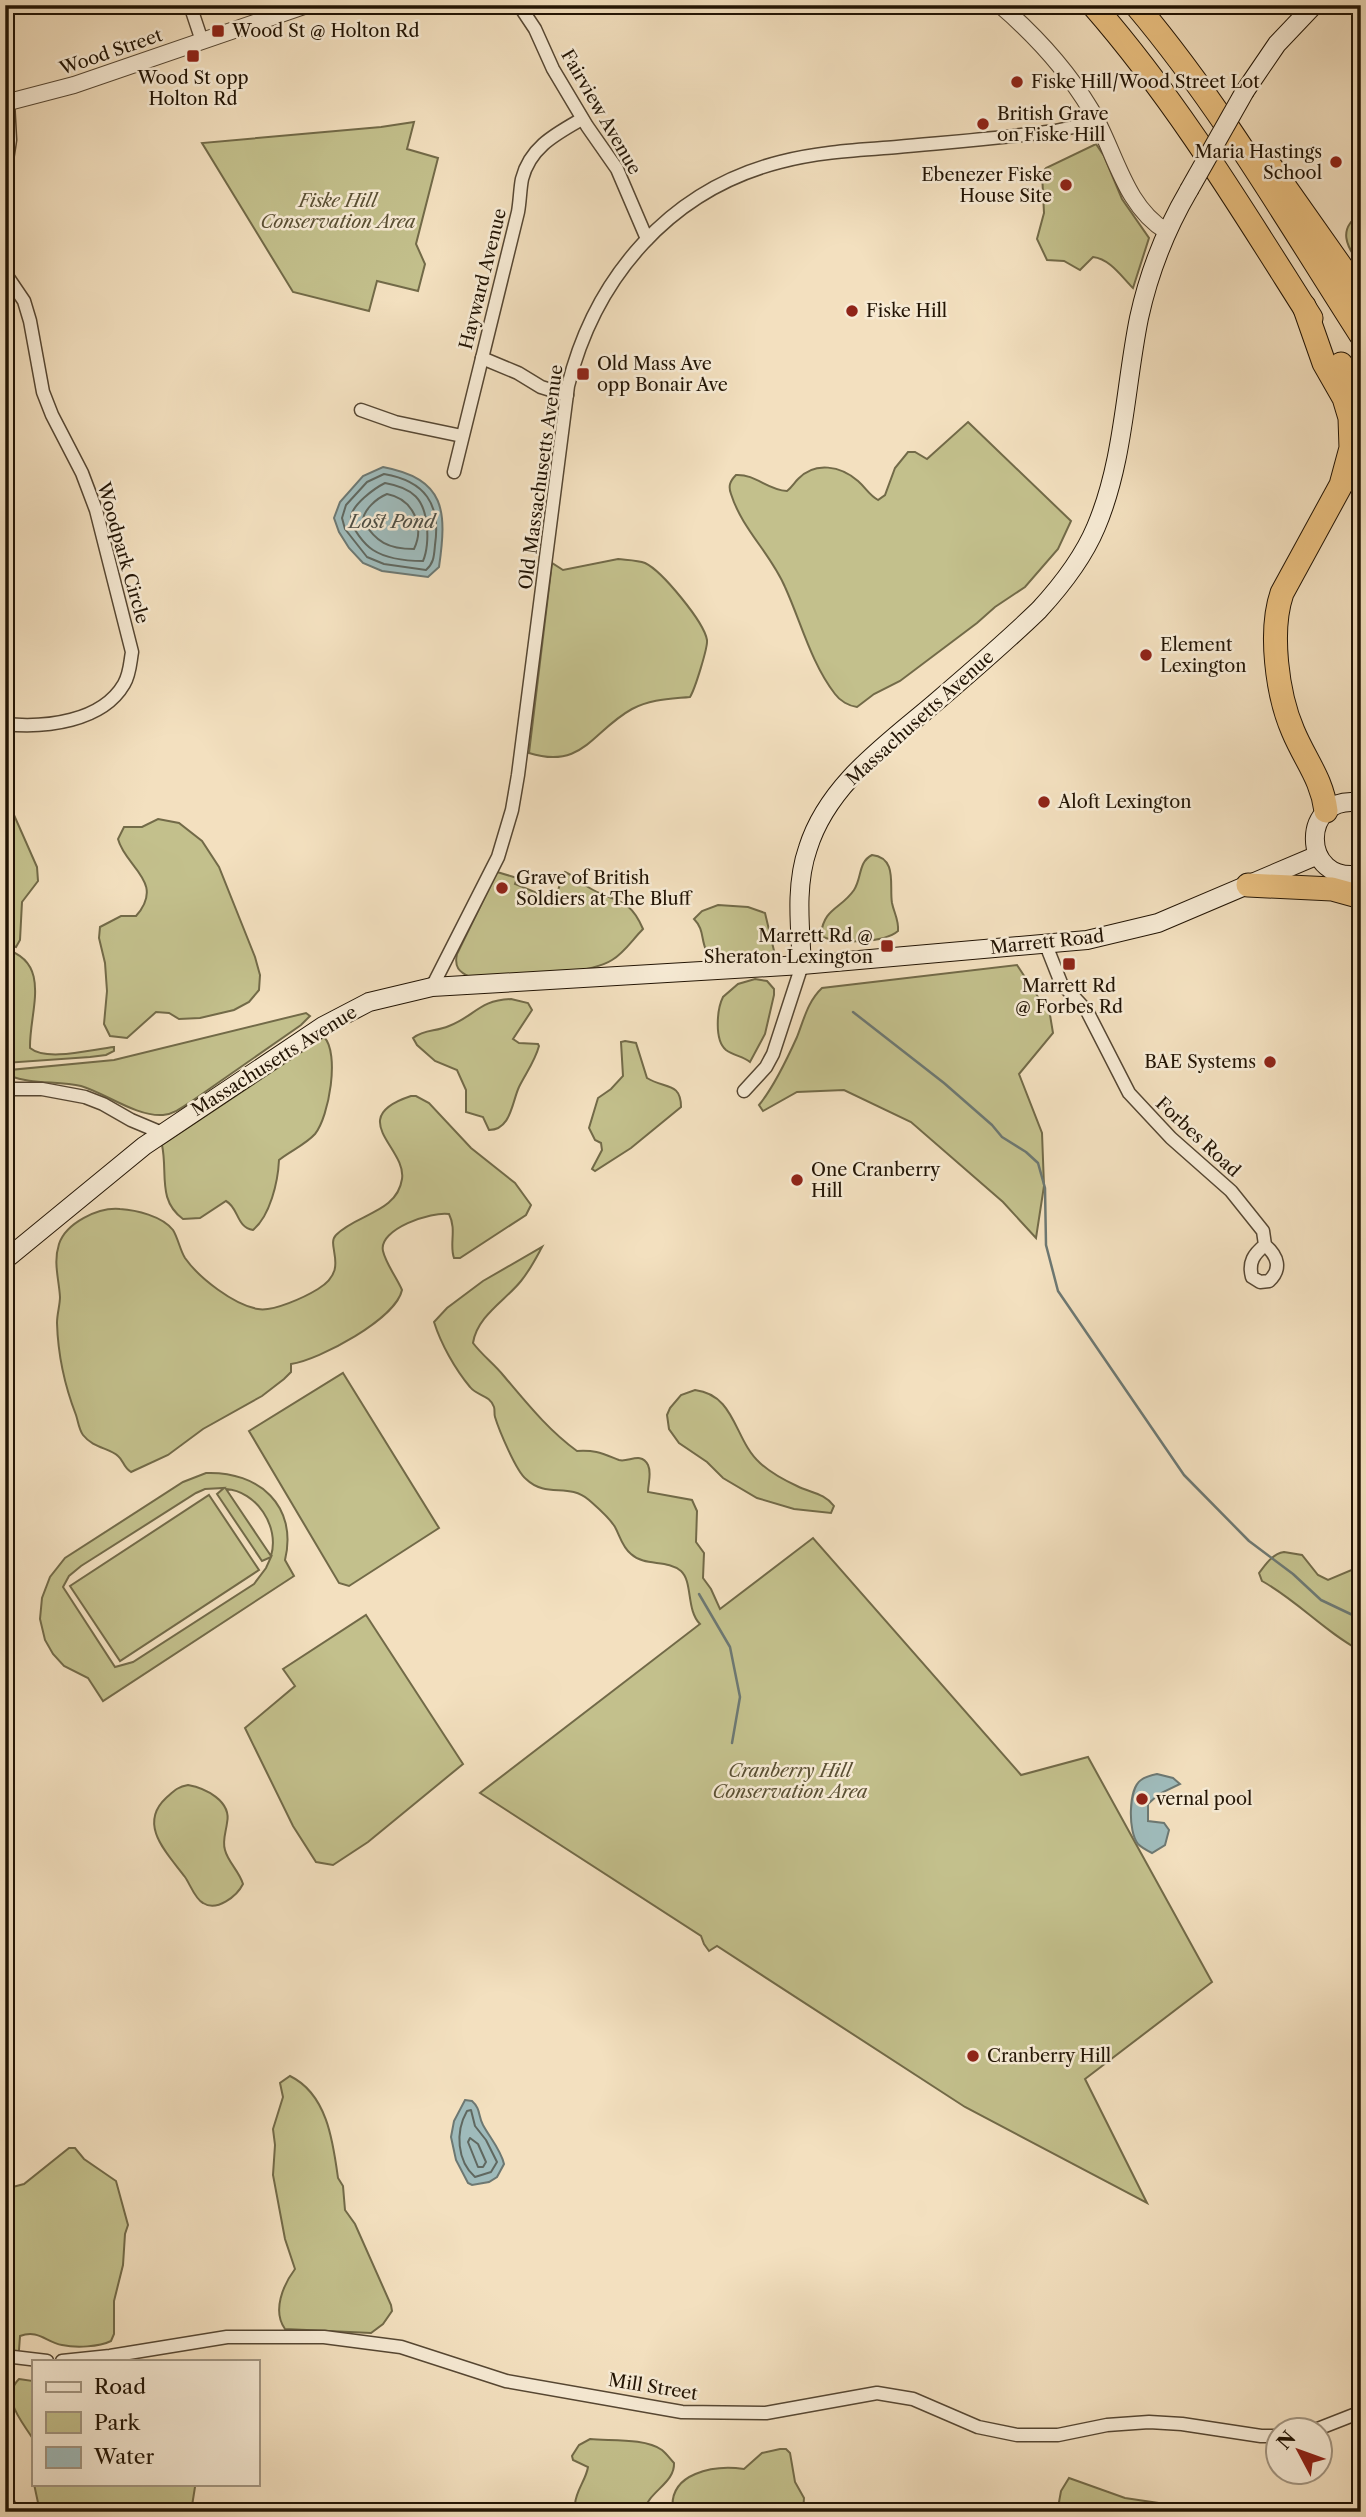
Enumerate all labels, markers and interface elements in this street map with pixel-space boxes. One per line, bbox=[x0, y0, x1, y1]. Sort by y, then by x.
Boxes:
place label: Wood St @ Holton Rd bbox=[231, 20, 419, 42]
marker: Wood St @ Holton Rd bbox=[210, 23, 226, 39]
street label: Wood Street bbox=[56, 24, 166, 80]
street label: Fairview Avenue bbox=[556, 45, 646, 179]
marker: Wood St opp Holton Rd bbox=[185, 48, 201, 64]
place label: Wood St opp Holton Rd bbox=[136, 67, 249, 110]
place label: Fiske Hill/Wood Street Lot bbox=[1031, 71, 1260, 93]
marker: Fiske Hill/Wood Street Lot bbox=[1009, 74, 1025, 90]
place label: British Grave on Fiske Hill bbox=[997, 103, 1109, 146]
marker: British Grave on Fiske Hill bbox=[975, 116, 991, 132]
place label: Maria Hastings School bbox=[1194, 141, 1322, 184]
marker: Maria Hastings School bbox=[1328, 154, 1344, 170]
place label: Ebenezer Fiske House Site bbox=[921, 164, 1052, 207]
marker: Ebenezer Fiske House Site bbox=[1058, 177, 1074, 193]
park label: Fiske Hill Conservation Area bbox=[260, 190, 416, 233]
street label: Hayward Avenue bbox=[455, 206, 511, 352]
place label: Fiske Hill bbox=[866, 300, 947, 322]
marker: Fiske Hill bbox=[844, 303, 860, 319]
place label: Old Mass Ave opp Bonair Ave bbox=[597, 353, 728, 396]
street label: Old Massachusetts Avenue bbox=[514, 363, 568, 591]
marker: Old Mass Ave opp Bonair Ave bbox=[575, 366, 591, 382]
street label: Woodpark Circle bbox=[92, 479, 154, 626]
water label: Lost Pond bbox=[347, 510, 437, 533]
place label: Element Lexington bbox=[1160, 634, 1247, 677]
street label: Massachusetts Avenue bbox=[842, 646, 998, 790]
marker: Element Lexington bbox=[1138, 647, 1154, 663]
place label: Aloft Lexington bbox=[1057, 791, 1191, 813]
marker: Aloft Lexington bbox=[1036, 794, 1052, 810]
place label: Grave of British Soldiers at The Bluff bbox=[516, 867, 694, 910]
marker: Grave of British Soldiers at The Bluff bbox=[494, 880, 510, 896]
place label: Marrett Rd @ Sheraton Lexington bbox=[704, 925, 873, 968]
street label: Marrett Road bbox=[989, 925, 1105, 959]
marker: Marrett Rd @ Sheraton Lexington bbox=[879, 938, 895, 954]
marker: Marrett Rd @ Forbes Rd bbox=[1061, 956, 1077, 972]
place label: Marrett Rd @ Forbes Rd bbox=[1015, 975, 1123, 1018]
street label: Massachusetts Avenue bbox=[187, 1001, 361, 1121]
place label: BAE Systems bbox=[1144, 1051, 1256, 1073]
marker: BAE Systems bbox=[1262, 1054, 1278, 1070]
street label: Forbes Road bbox=[1151, 1092, 1245, 1182]
place label: One Cranberry Hill bbox=[811, 1159, 941, 1202]
marker: One Cranberry Hill bbox=[789, 1172, 805, 1188]
park label: Cranberry Hill Conservation Area bbox=[712, 1760, 868, 1803]
place label: vernal pool bbox=[1155, 1788, 1252, 1810]
marker: vernal pool bbox=[1134, 1791, 1150, 1807]
place label: Cranberry Hill bbox=[987, 2045, 1111, 2067]
marker: Cranberry Hill bbox=[965, 2048, 981, 2064]
legend bbox=[32, 2360, 259, 2486]
street label: Mill Street bbox=[607, 2369, 700, 2405]
text: Road bbox=[94, 2374, 146, 2399]
text: Park bbox=[94, 2410, 140, 2435]
north arrow bbox=[1264, 2416, 1334, 2486]
text: N bbox=[1272, 2426, 1301, 2454]
text: Water bbox=[93, 2444, 154, 2469]

